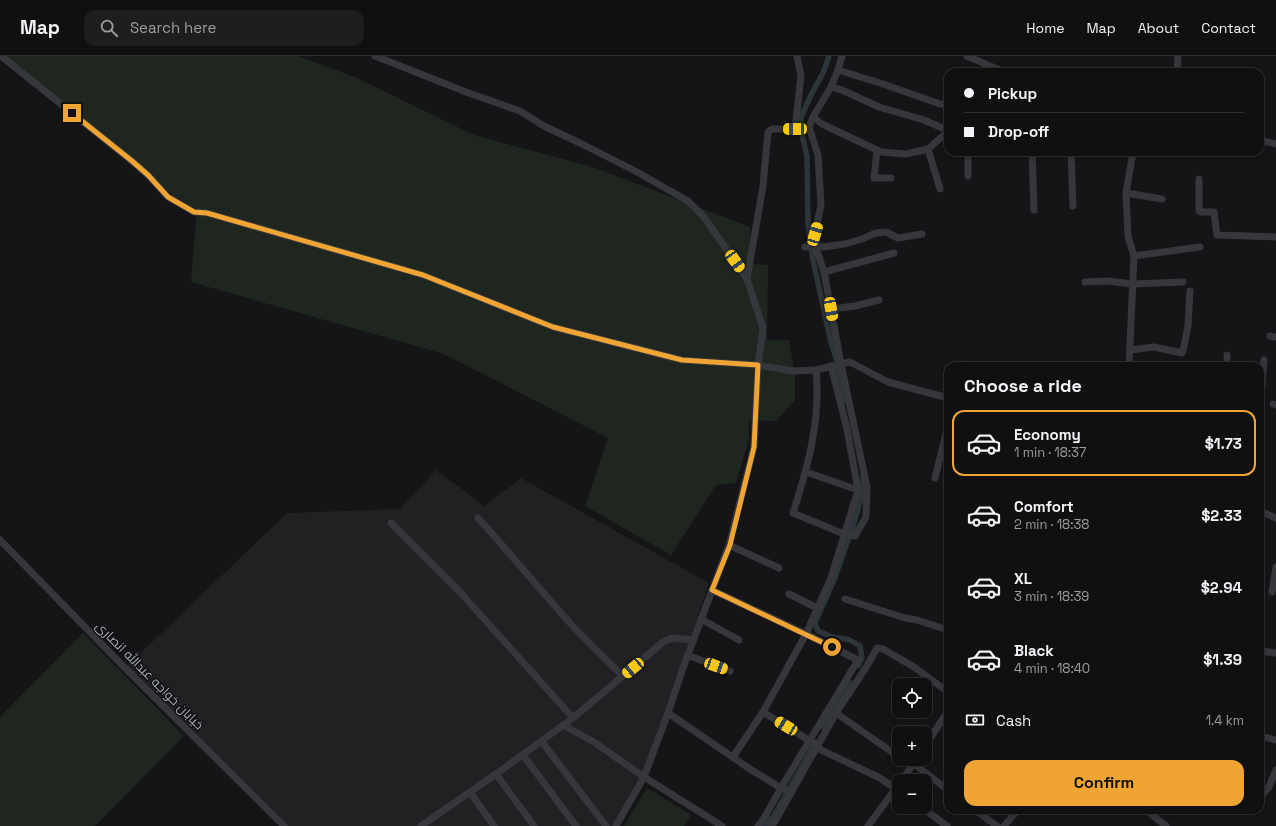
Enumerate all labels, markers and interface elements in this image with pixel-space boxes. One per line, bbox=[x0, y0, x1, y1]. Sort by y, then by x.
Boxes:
search box bbox=[84, 10, 364, 46]
text: Map bbox=[20, 15, 60, 40]
icon: search bbox=[98, 17, 120, 39]
text: Search here bbox=[130, 18, 216, 37]
text: Home bbox=[1026, 19, 1064, 37]
text: Map bbox=[1086, 19, 1116, 37]
text: About bbox=[1138, 19, 1179, 37]
text: Contact bbox=[1201, 19, 1256, 37]
text: Pickup bbox=[988, 84, 1037, 103]
route end bbox=[63, 104, 81, 122]
text: Drop-off bbox=[988, 122, 1049, 141]
car bbox=[783, 123, 807, 135]
car bbox=[806, 221, 824, 247]
car bbox=[723, 248, 747, 274]
car bbox=[823, 296, 839, 322]
text: Choose a ride bbox=[964, 374, 1082, 397]
icon: car bbox=[966, 425, 1002, 461]
text: Economy bbox=[1014, 425, 1081, 444]
text: $1.73 bbox=[1205, 434, 1242, 453]
text: 1 min · 18:37 bbox=[1014, 444, 1086, 461]
icon: car bbox=[966, 497, 1002, 533]
text: Comfort bbox=[1014, 497, 1074, 516]
text: $2.33 bbox=[1201, 506, 1242, 525]
text: 2 min · 18:38 bbox=[1014, 516, 1089, 533]
icon: car bbox=[966, 569, 1002, 605]
text: XL bbox=[1014, 569, 1032, 588]
text: $2.94 bbox=[1201, 578, 1242, 597]
text: 3 min · 18:39 bbox=[1014, 588, 1089, 605]
street label: خیابان خواجه عبدالله انصاری bbox=[92, 618, 207, 733]
route start bbox=[823, 638, 841, 656]
icon: car bbox=[966, 641, 1002, 677]
text: Black bbox=[1014, 641, 1054, 660]
text: $1.39 bbox=[1203, 650, 1242, 669]
car bbox=[620, 656, 646, 680]
car bbox=[703, 656, 729, 676]
text: 4 min · 18:40 bbox=[1014, 660, 1090, 677]
map controls bbox=[892, 678, 932, 814]
button: locate bbox=[892, 678, 932, 718]
icon: cash bbox=[964, 709, 986, 731]
text: Cash bbox=[996, 711, 1031, 730]
text: 1.4 km bbox=[1206, 712, 1244, 729]
car bbox=[773, 715, 799, 737]
button: + bbox=[892, 726, 932, 766]
button: Confirm bbox=[964, 760, 1244, 806]
button: − bbox=[892, 774, 932, 814]

